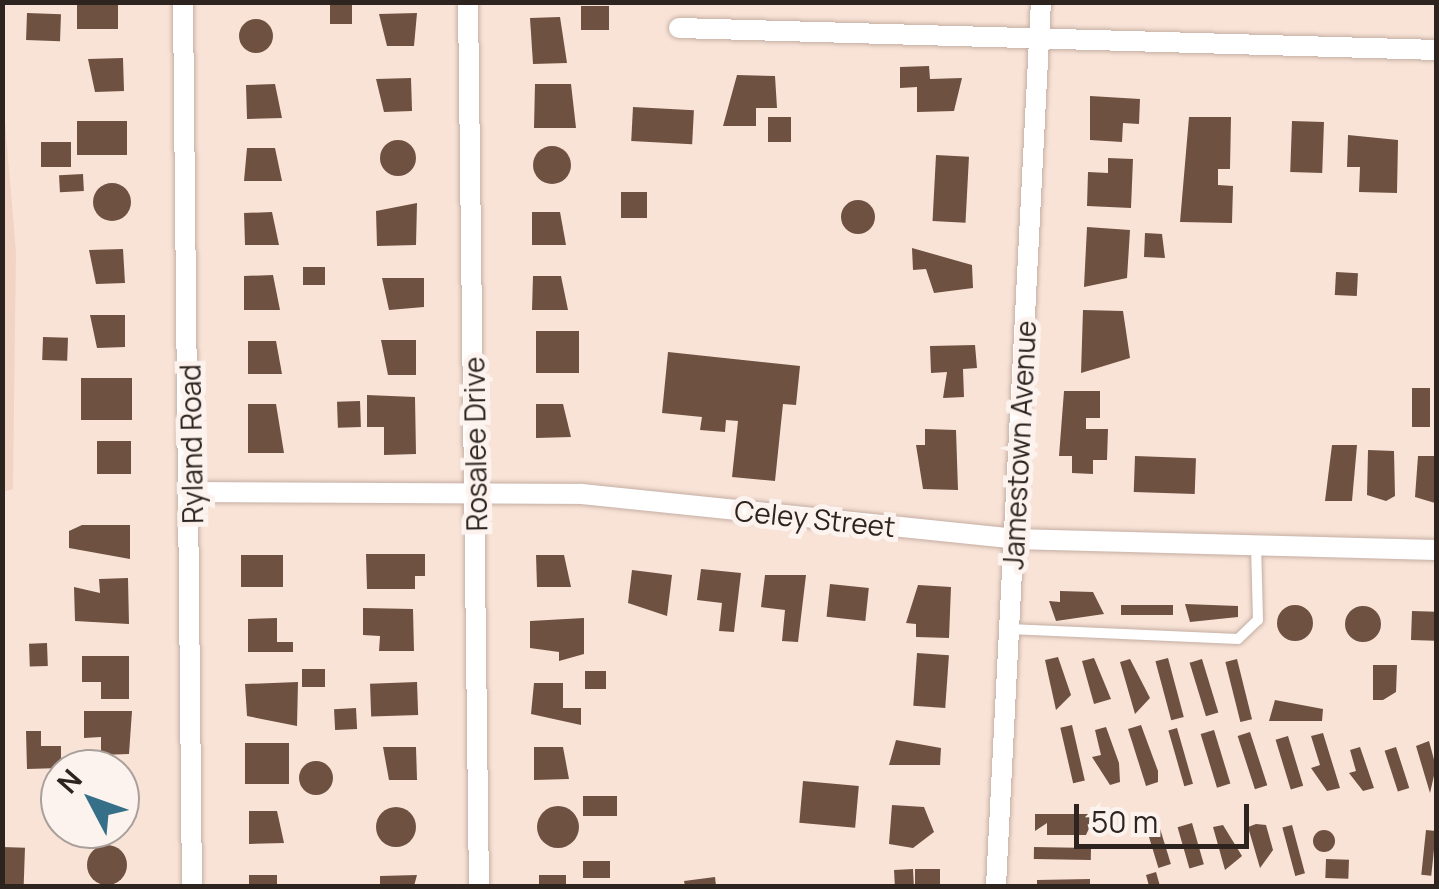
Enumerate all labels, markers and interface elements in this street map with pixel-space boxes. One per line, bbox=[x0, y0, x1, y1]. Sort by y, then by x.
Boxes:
street label: Jamestown Avenue bbox=[996, 320, 1042, 570]
street label: Rosalee Drive bbox=[457, 356, 493, 532]
street label: Ryland Road bbox=[173, 364, 209, 524]
street label: Celey Street bbox=[733, 493, 897, 543]
north arrow bbox=[40, 749, 140, 849]
text: N bbox=[48, 761, 90, 801]
scale bar bbox=[1079, 784, 1254, 846]
text: 50 m bbox=[1091, 801, 1158, 842]

